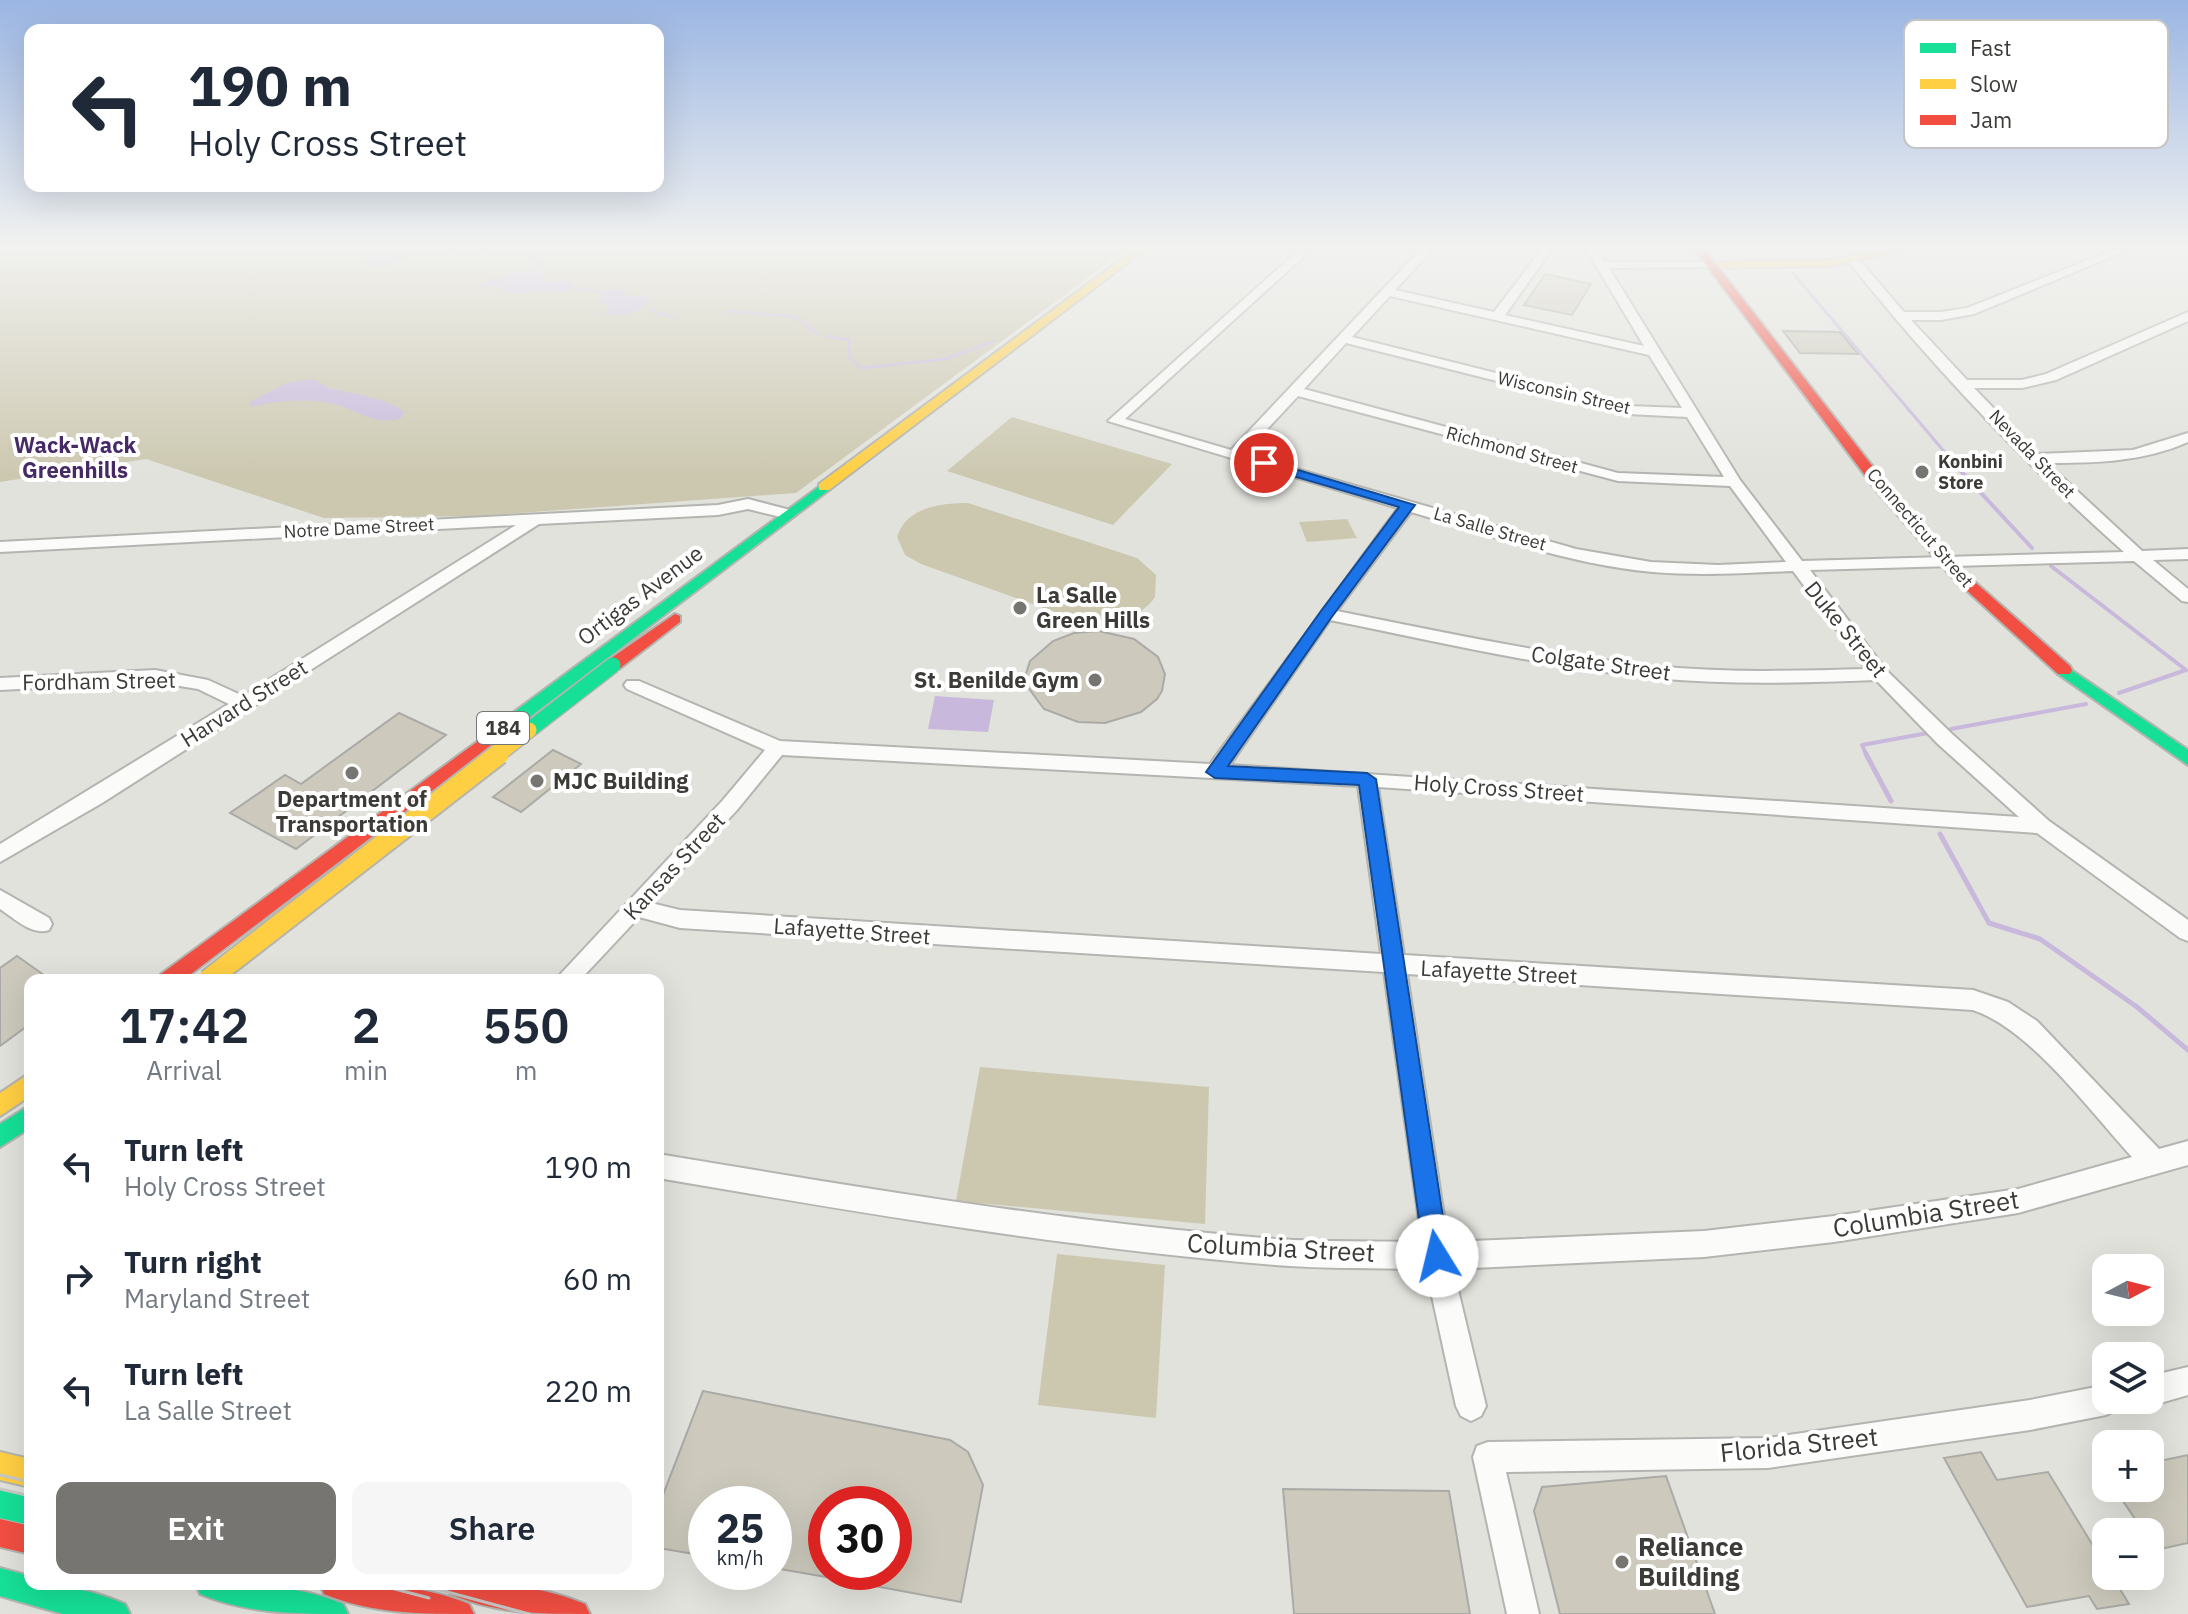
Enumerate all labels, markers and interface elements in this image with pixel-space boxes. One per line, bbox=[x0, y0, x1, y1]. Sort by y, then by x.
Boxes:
legend bbox=[1904, 20, 2168, 148]
text: Fast bbox=[1970, 33, 2011, 62]
text: 190 m bbox=[188, 49, 352, 121]
icon: left bbox=[56, 56, 160, 160]
text: Slow bbox=[1970, 69, 2018, 98]
text: Jam bbox=[1970, 105, 2012, 134]
text: Holy Cross Street bbox=[188, 119, 467, 166]
street label: Wisconsin Street bbox=[1495, 366, 1633, 419]
street label: Nevada Street bbox=[1984, 404, 2080, 503]
street label: Richmond Street bbox=[1444, 421, 1580, 478]
pin bbox=[1230, 429, 1298, 497]
district label: Wack-Wack Greenhills bbox=[14, 430, 137, 484]
icon: arrive bbox=[1242, 441, 1286, 485]
place label: Konbini Store bbox=[1938, 450, 2003, 494]
street label: Connecticut Street bbox=[1862, 463, 1978, 592]
marker: Konbini Store bbox=[1913, 463, 1931, 481]
street label: La Salle Street bbox=[1431, 501, 1549, 556]
street label: Notre Dame Street bbox=[283, 512, 435, 543]
street label: Ortigas Avenue bbox=[571, 538, 708, 651]
street label: Duke Street bbox=[1799, 574, 1894, 683]
place label: La Salle Green Hills bbox=[1036, 580, 1150, 634]
marker: La Salle Green Hills bbox=[1011, 599, 1029, 617]
street label: Colgate Street bbox=[1529, 638, 1673, 687]
street label: Harvard Street bbox=[175, 652, 313, 753]
street label: Fordham Street bbox=[22, 665, 176, 696]
place label: St. Benilde Gym bbox=[914, 665, 1079, 694]
marker: St. Benilde Gym bbox=[1086, 671, 1104, 689]
road number: 184 bbox=[477, 712, 529, 744]
marker: Department of Transportation bbox=[343, 764, 361, 782]
place label: MJC Building bbox=[553, 766, 689, 795]
street label: Holy Cross Street bbox=[1413, 767, 1585, 808]
marker: MJC Building bbox=[528, 772, 546, 790]
place label: Department of Transportation bbox=[276, 784, 428, 838]
street label: Kansas Street bbox=[616, 806, 731, 925]
street label: Lafayette Street bbox=[773, 911, 931, 950]
street label: Lafayette Street bbox=[1420, 953, 1578, 990]
text: 17:42 bbox=[119, 994, 249, 1056]
text: 2 bbox=[352, 994, 380, 1056]
text: 550 bbox=[483, 994, 569, 1056]
text: Arrival bbox=[146, 1053, 222, 1087]
text: min bbox=[344, 1053, 388, 1087]
text: m bbox=[515, 1053, 537, 1087]
text: Turn left bbox=[124, 1130, 243, 1169]
icon: left bbox=[56, 1144, 100, 1188]
text: 190 m bbox=[545, 1147, 632, 1186]
text: Holy Cross Street bbox=[124, 1169, 326, 1203]
street label: Columbia Street bbox=[1830, 1182, 2021, 1245]
position arrow bbox=[1395, 1214, 1479, 1298]
street label: Columbia Street bbox=[1186, 1225, 1376, 1269]
text: Turn right bbox=[124, 1242, 262, 1281]
north arrow bbox=[2092, 1254, 2164, 1326]
map controls bbox=[2092, 1254, 2164, 1590]
icon: right bbox=[56, 1256, 100, 1300]
text: 60 m bbox=[563, 1259, 632, 1298]
text: Maryland Street bbox=[124, 1281, 310, 1315]
button: layers bbox=[2092, 1342, 2164, 1414]
text: Turn left bbox=[124, 1354, 243, 1393]
icon: left bbox=[56, 1368, 100, 1412]
text: 220 m bbox=[545, 1371, 632, 1410]
text: La Salle Street bbox=[124, 1393, 292, 1427]
street label: Florida Street bbox=[1718, 1419, 1880, 1469]
button: + bbox=[2092, 1430, 2164, 1502]
button: Exit bbox=[56, 1482, 336, 1574]
button: Share bbox=[352, 1482, 632, 1574]
speed limit sign: 30 bbox=[808, 1486, 912, 1590]
text: 25 bbox=[716, 1502, 764, 1554]
button: − bbox=[2092, 1518, 2164, 1590]
place label: Reliance Building bbox=[1638, 1529, 1743, 1593]
text: km/h bbox=[716, 1544, 764, 1571]
marker: Reliance Building bbox=[1613, 1553, 1631, 1571]

